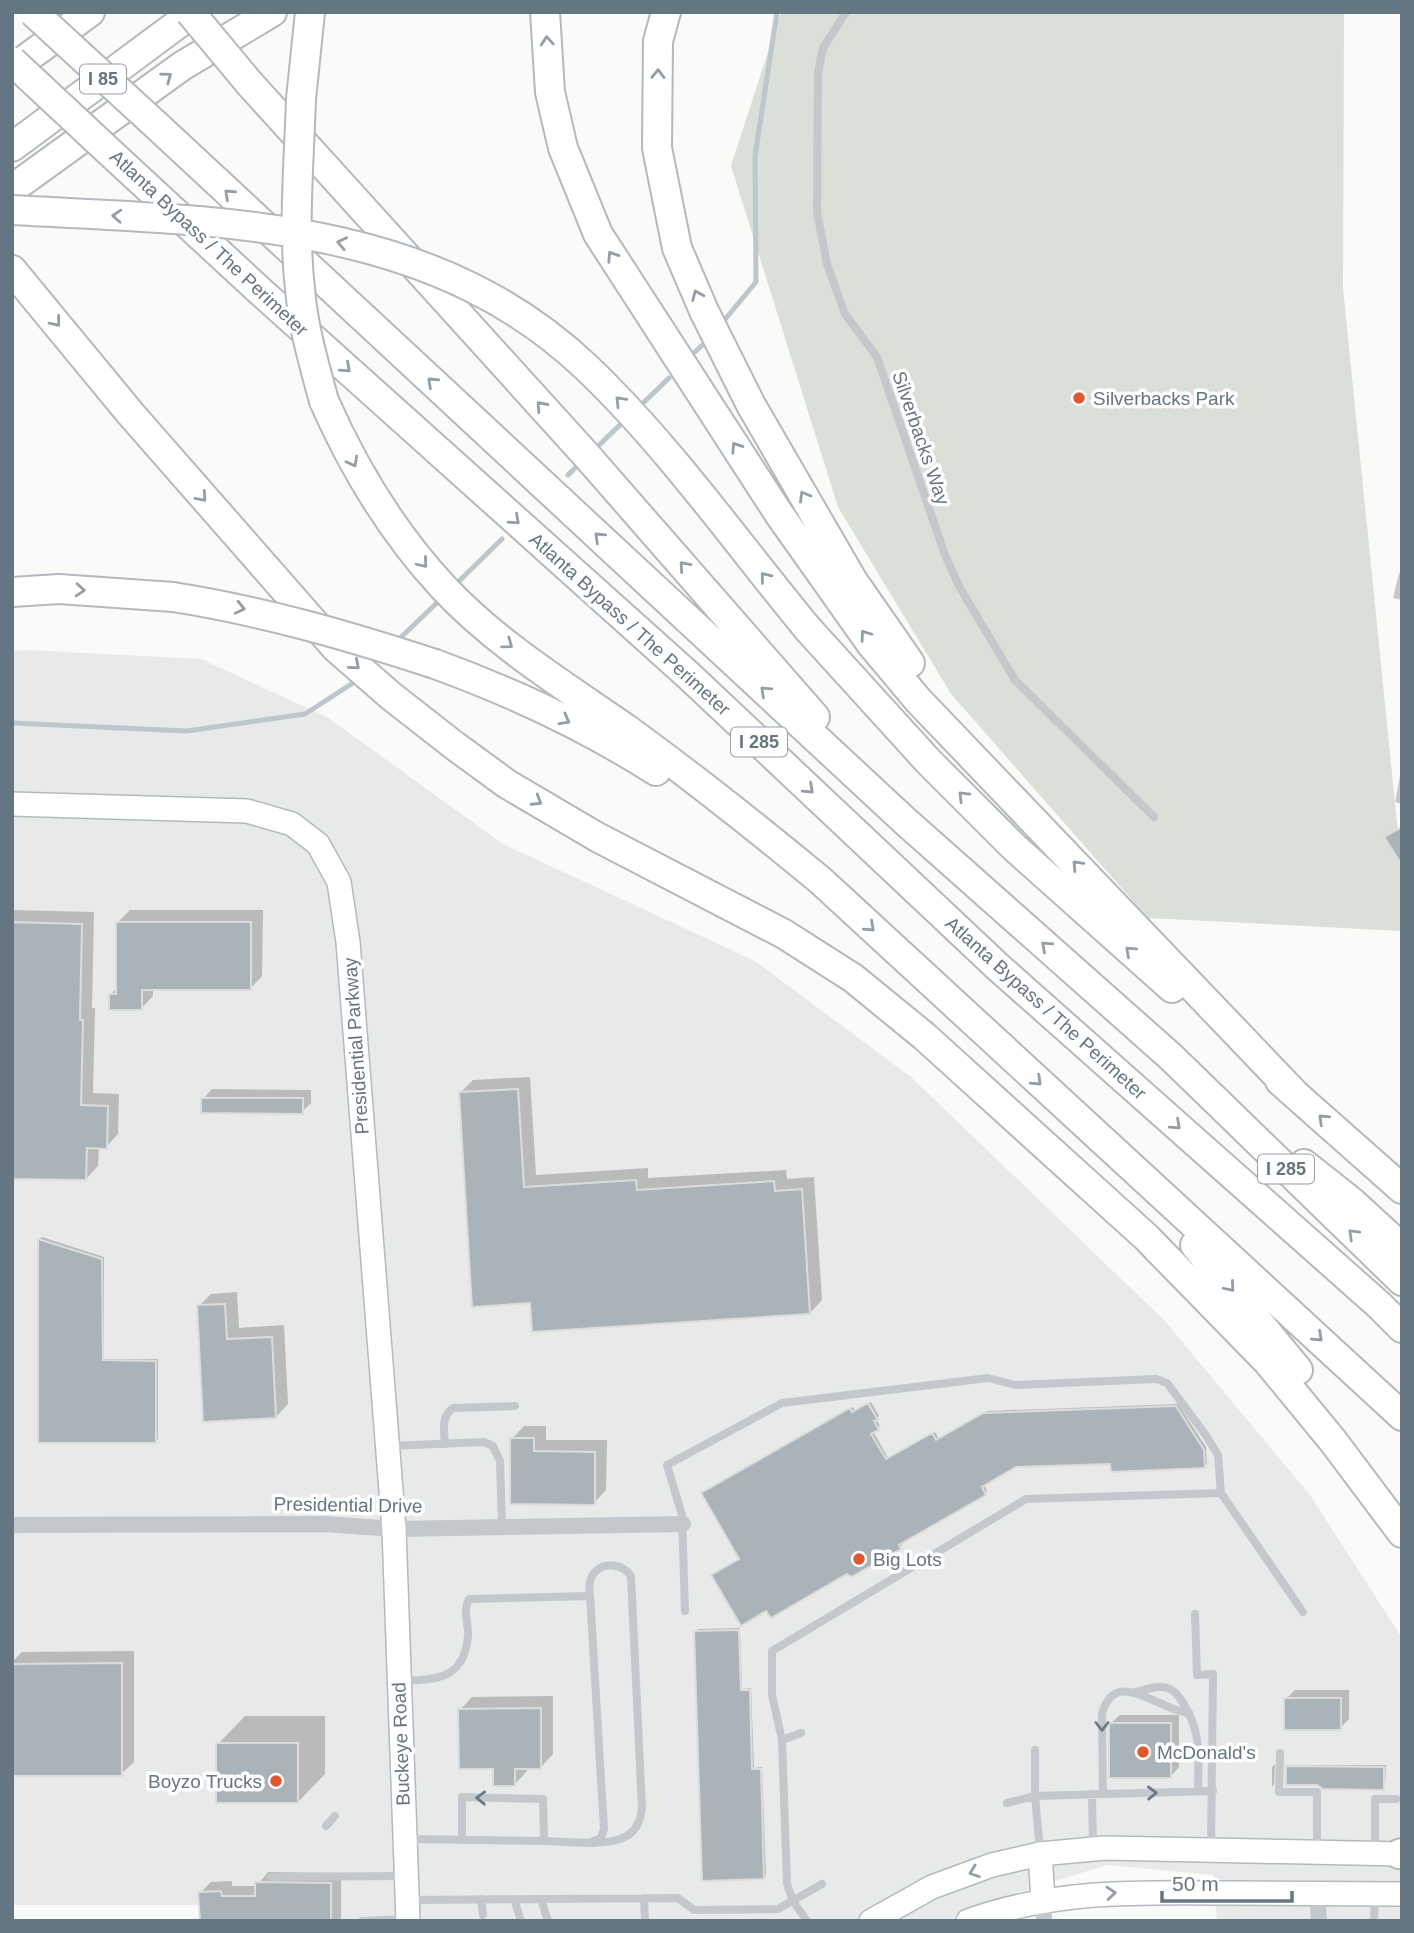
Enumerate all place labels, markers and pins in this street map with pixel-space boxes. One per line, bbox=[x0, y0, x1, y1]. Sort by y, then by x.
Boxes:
place label: Silverbacks Park bbox=[1093, 388, 1235, 409]
marker: Silverbacks Park bbox=[1071, 390, 1087, 406]
place label: Big Lots bbox=[873, 1549, 942, 1570]
marker: Big Lots bbox=[851, 1551, 867, 1567]
place label: McDonald's bbox=[1157, 1742, 1256, 1763]
marker: McDonald's bbox=[1135, 1744, 1151, 1760]
place label: Boyzo Trucks bbox=[148, 1771, 262, 1792]
marker: Boyzo Trucks bbox=[268, 1773, 284, 1789]

